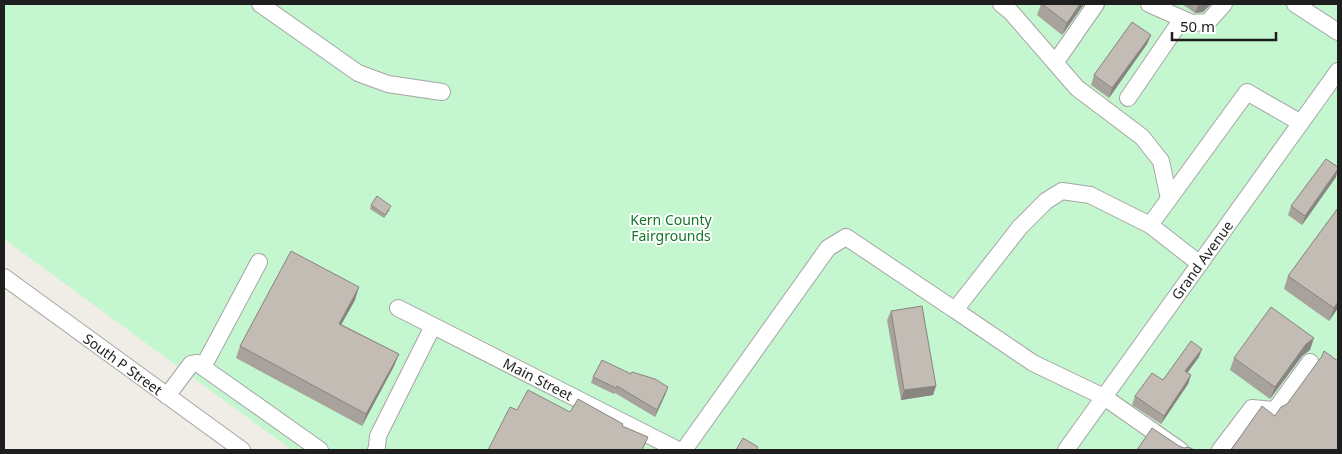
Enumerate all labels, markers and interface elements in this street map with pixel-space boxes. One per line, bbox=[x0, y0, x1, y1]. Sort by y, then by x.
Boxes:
scale bar bbox=[1172, 10, 1276, 42]
text: 50 m bbox=[1180, 16, 1215, 36]
park label: Kern County Fairgrounds bbox=[630, 210, 713, 245]
street label: Grand Avenue bbox=[1167, 216, 1237, 303]
street label: South P Street bbox=[80, 329, 166, 399]
street label: Main Street bbox=[500, 353, 576, 405]

